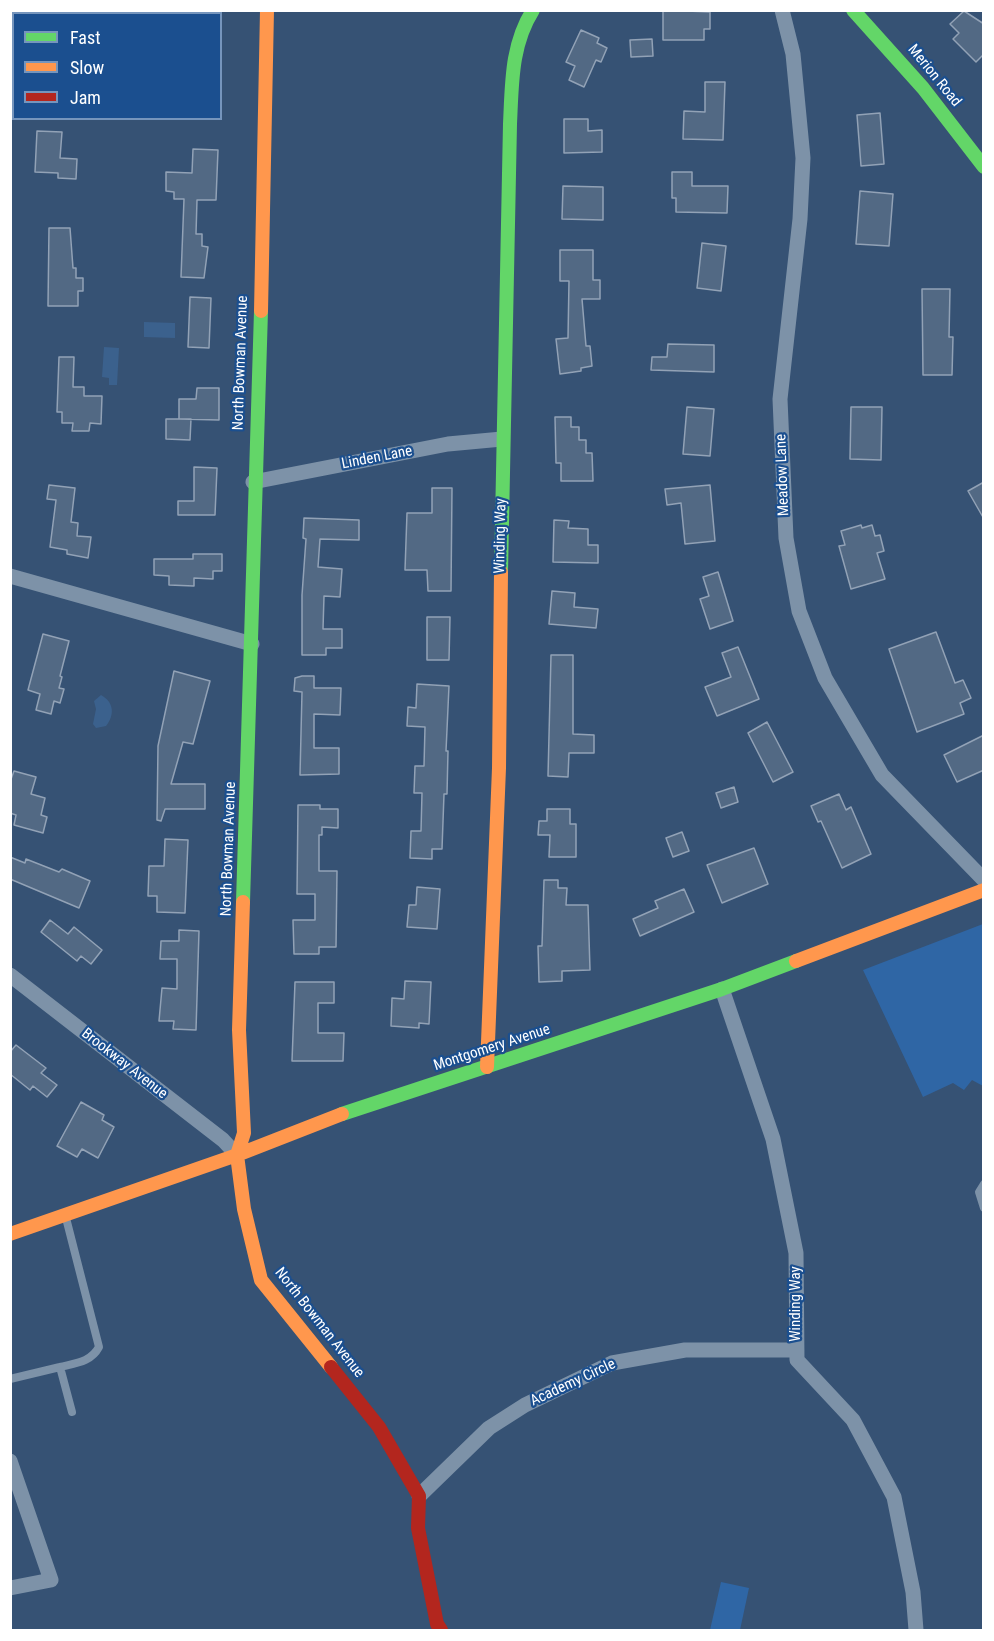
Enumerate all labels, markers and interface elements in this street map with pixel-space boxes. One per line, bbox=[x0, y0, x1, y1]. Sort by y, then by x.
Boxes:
legend bbox=[12, 12, 222, 120]
text: Fast bbox=[70, 27, 101, 48]
street label: Merion Road bbox=[903, 41, 965, 111]
text: Slow bbox=[70, 57, 104, 78]
text: Jam bbox=[70, 87, 101, 108]
street label: North Bowman Avenue bbox=[230, 295, 252, 431]
street label: Meadow Lane bbox=[773, 434, 793, 516]
street label: Linden Lane bbox=[340, 442, 414, 474]
street label: Winding Way bbox=[491, 498, 511, 574]
street label: North Bowman Avenue bbox=[218, 781, 240, 917]
street label: Montgomery Avenue bbox=[431, 1021, 553, 1075]
street label: Brookway Avenue bbox=[77, 1025, 171, 1103]
street label: North Bowman Avenue bbox=[270, 1264, 368, 1382]
street label: Winding Way bbox=[787, 1266, 805, 1342]
street label: Academy Circle bbox=[528, 1355, 618, 1411]

